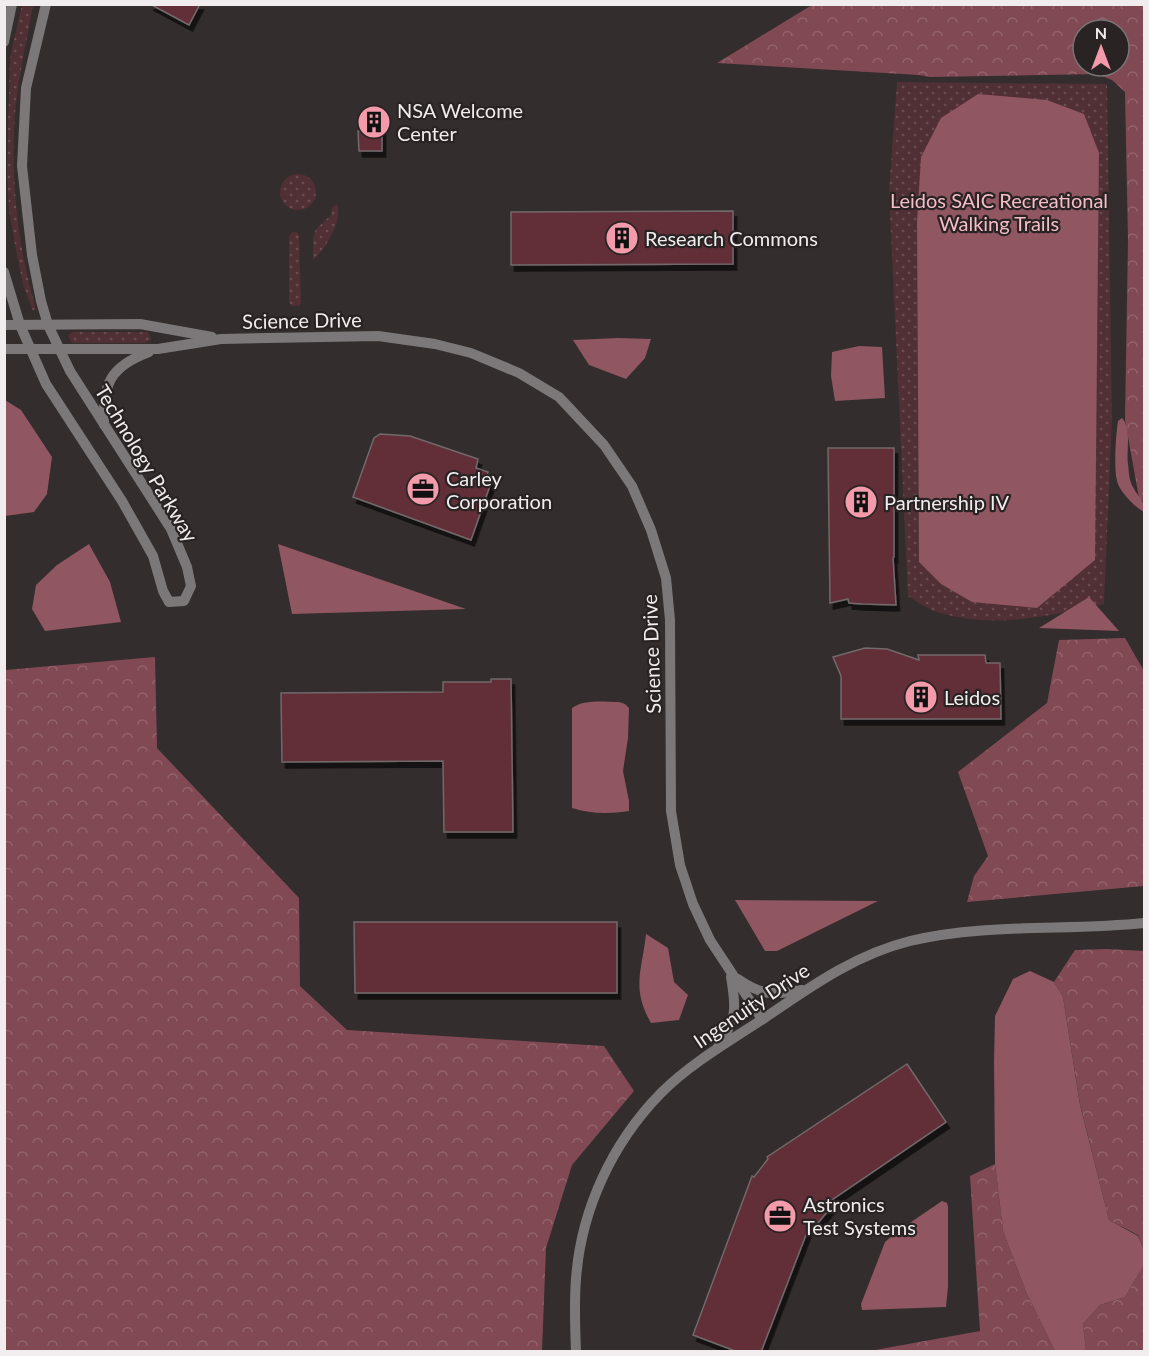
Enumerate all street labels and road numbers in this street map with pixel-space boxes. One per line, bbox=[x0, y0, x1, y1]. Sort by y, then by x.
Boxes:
street label: Science Drive bbox=[242, 307, 362, 333]
street label: Technology Parkway bbox=[91, 380, 204, 547]
street label: Science Drive bbox=[637, 594, 665, 714]
street label: Ingenuity Drive bbox=[689, 957, 813, 1053]

